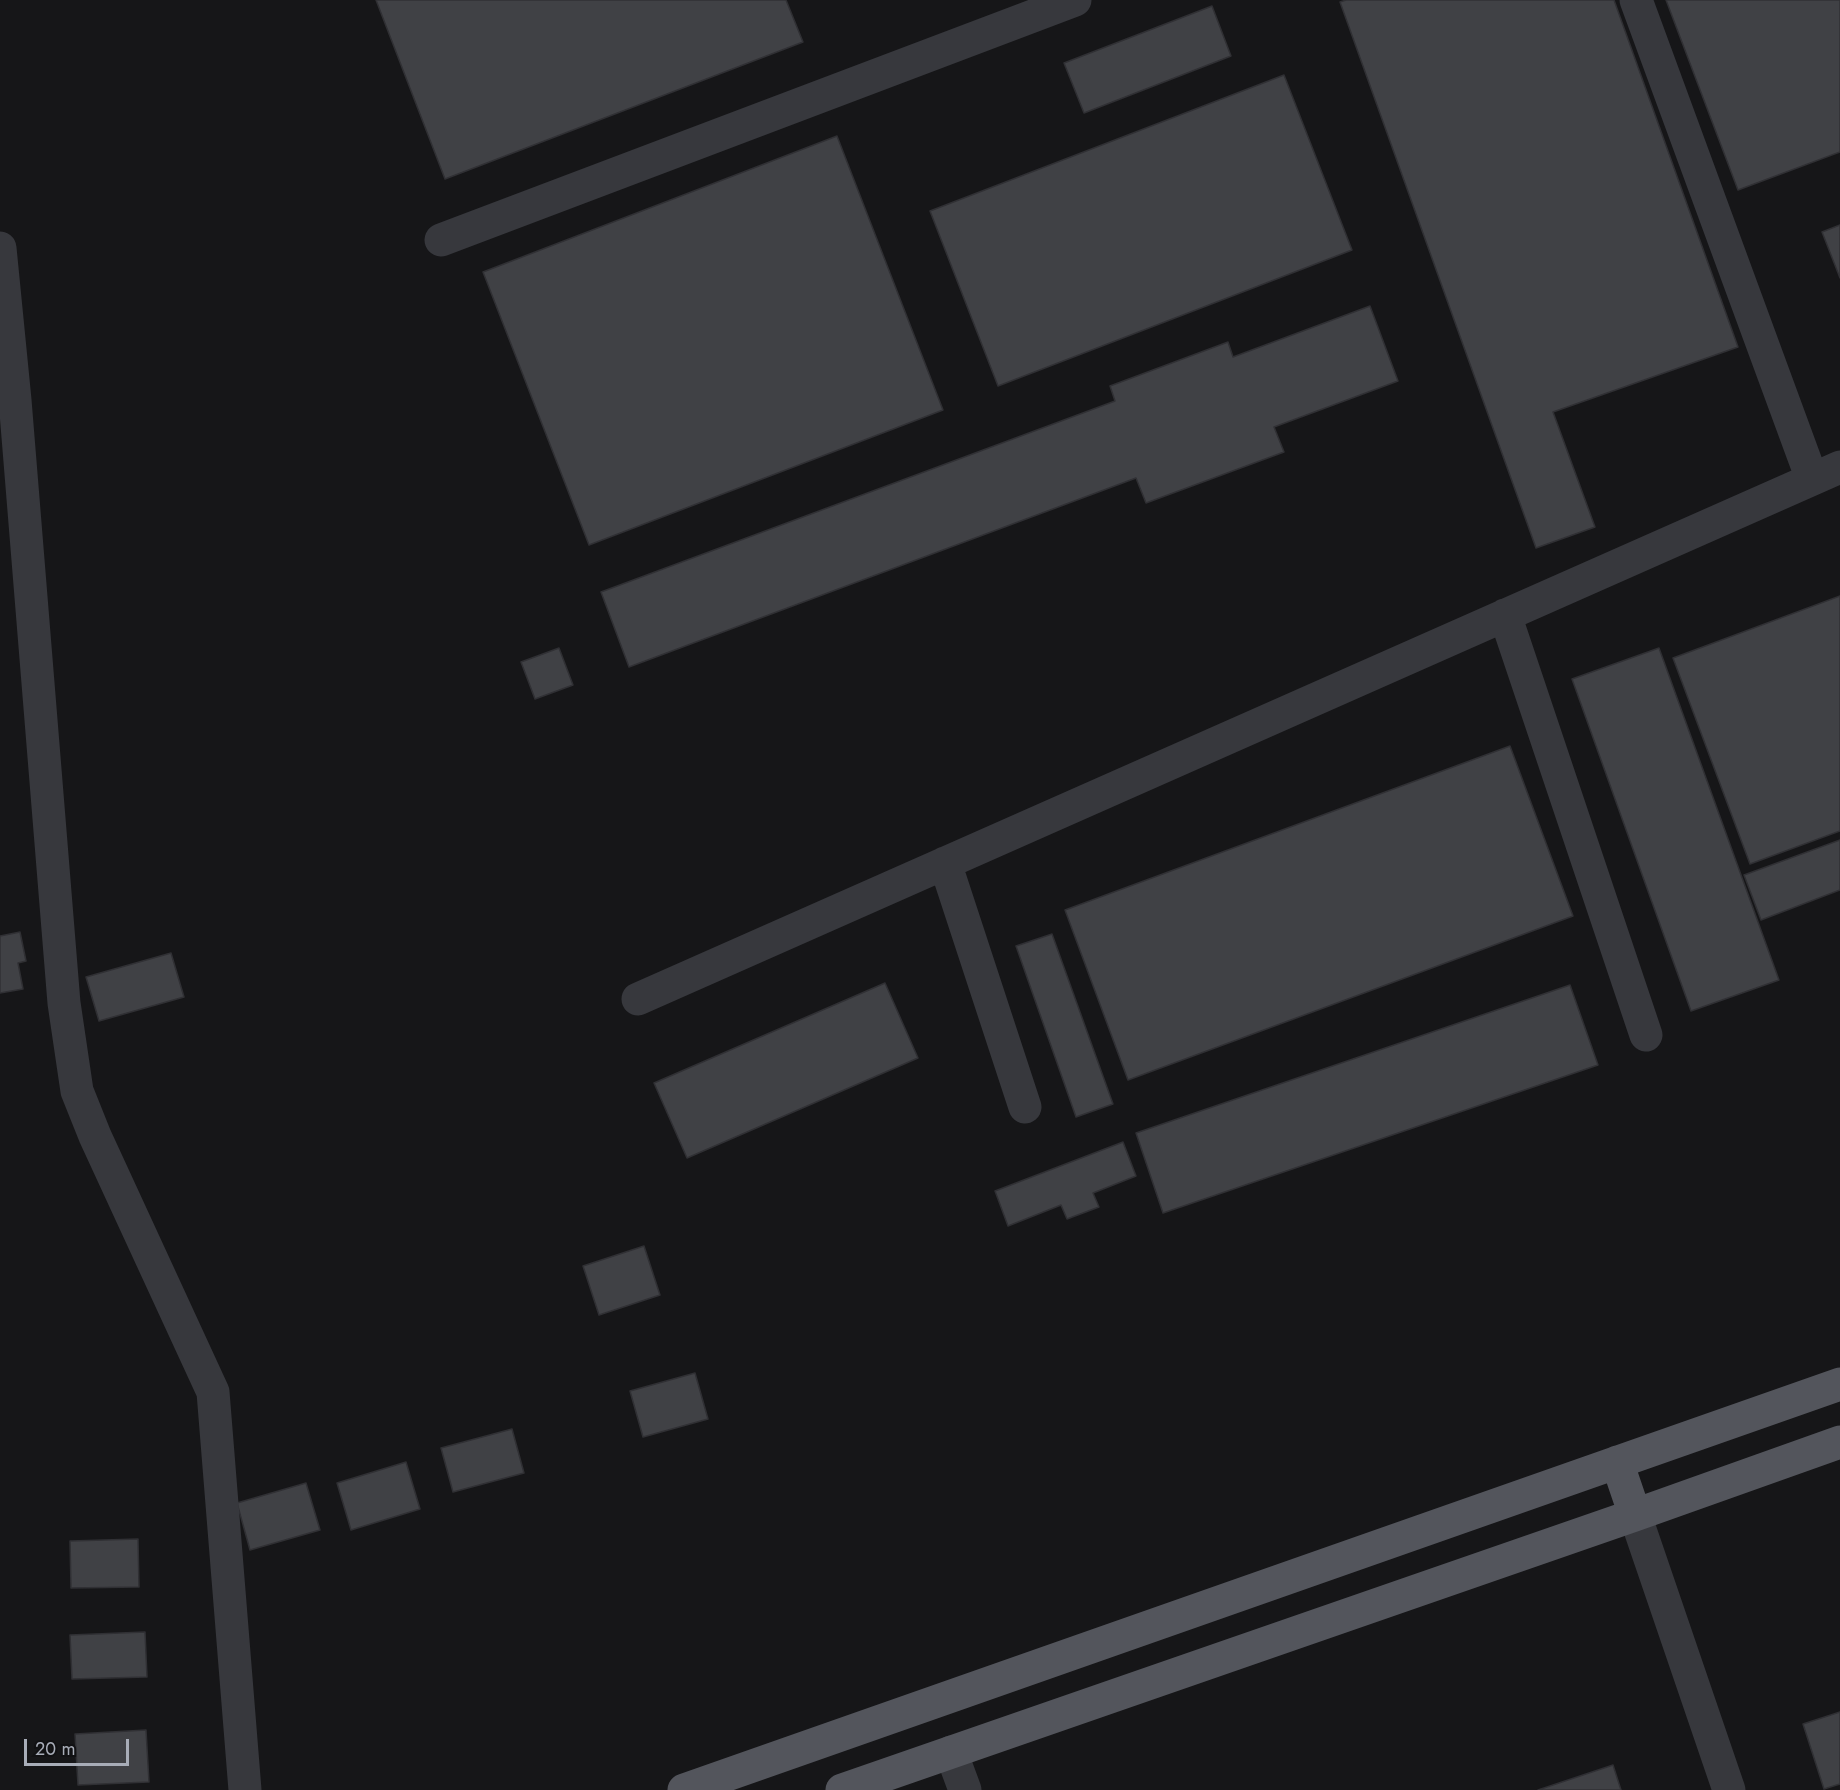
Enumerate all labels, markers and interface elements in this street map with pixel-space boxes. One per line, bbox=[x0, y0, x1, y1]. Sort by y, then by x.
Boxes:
scale bar bbox=[27, 1727, 132, 1765]
text: 20 m bbox=[35, 1736, 75, 1762]

